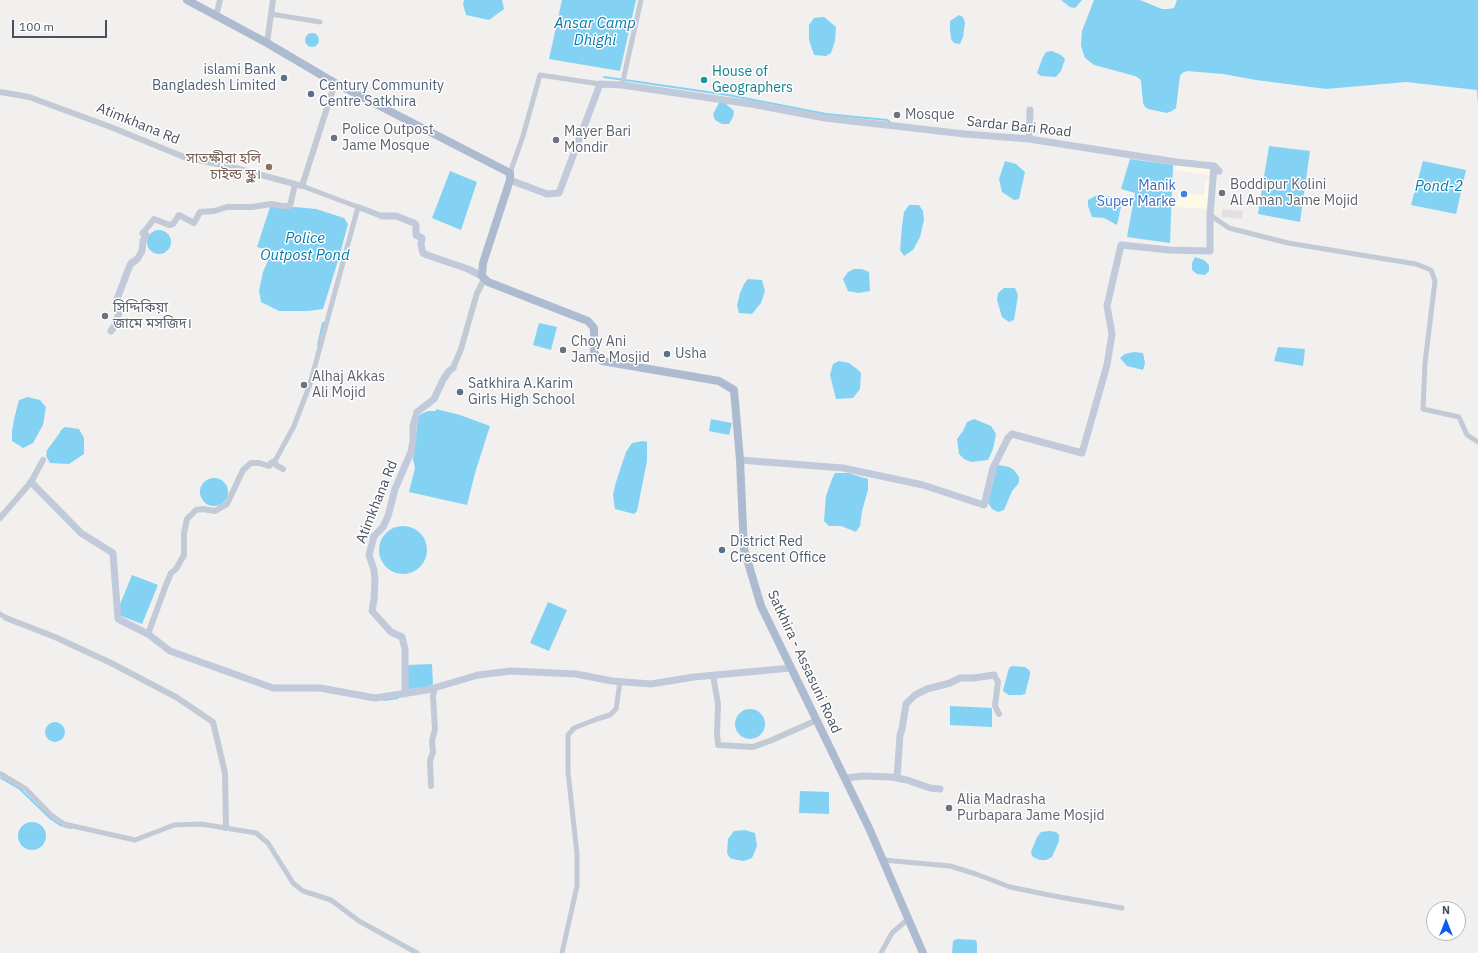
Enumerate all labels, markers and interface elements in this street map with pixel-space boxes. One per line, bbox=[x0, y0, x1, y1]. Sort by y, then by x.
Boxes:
scale bar bbox=[14, 12, 109, 38]
water label: Ansar Camp Dhighi bbox=[554, 15, 636, 50]
text: 100 m bbox=[19, 19, 54, 34]
place label: islami Bank Bangladesh Limited bbox=[152, 62, 276, 94]
place label: House of Geographers bbox=[712, 64, 793, 96]
marker: islami Bank Bangladesh Limited bbox=[279, 73, 289, 83]
marker: House of Geographers bbox=[699, 75, 709, 85]
place label: Century Community Centre Satkhira bbox=[319, 78, 444, 110]
marker: Century Community Centre Satkhira bbox=[306, 89, 316, 99]
street label: Atimkhana Rd bbox=[94, 100, 182, 148]
place label: Mosque bbox=[905, 107, 955, 123]
marker: Mosque bbox=[892, 110, 902, 120]
street label: Sardar Bari Road bbox=[966, 113, 1072, 141]
place label: Police Outpost Jame Mosque bbox=[342, 122, 434, 154]
place label: Mayer Bari Mondir bbox=[564, 124, 631, 156]
marker: Police Outpost Jame Mosque bbox=[329, 133, 339, 143]
marker: Mayer Bari Mondir bbox=[551, 135, 561, 145]
place label: সাতক্ষীরা হলি চাইল্ড স্কুল। bbox=[186, 151, 261, 184]
marker: সাতক্ষীরা হলি চাইল্ড স্কুল। bbox=[264, 162, 274, 172]
place label: Boddipur Kolini Al Aman Jame Mojid bbox=[1230, 177, 1358, 210]
place label: Manik Super Marke bbox=[1097, 178, 1176, 210]
water label: Pond-2 bbox=[1415, 178, 1463, 196]
marker: Boddipur Kolini Al Aman Jame Mojid bbox=[1217, 188, 1227, 198]
marker: Manik Super Marke bbox=[1179, 189, 1189, 199]
water label: Police Outpost Pond bbox=[260, 230, 350, 265]
place label: সিদ্দিকিয়া জামে মসজিদ। bbox=[113, 300, 192, 332]
marker: সিদ্দিকিয়া জামে মসজিদ। bbox=[100, 311, 110, 321]
place label: Choy Ani Jame Mosjid bbox=[571, 334, 650, 366]
marker: Choy Ani Jame Mosjid bbox=[558, 345, 568, 355]
place label: Usha bbox=[675, 346, 707, 362]
marker: Usha bbox=[662, 349, 672, 359]
place label: Alhaj Akkas Ali Mojid bbox=[312, 369, 385, 402]
place label: Satkhira A.Karim Girls High School bbox=[468, 376, 575, 408]
marker: Alhaj Akkas Ali Mojid bbox=[299, 380, 309, 390]
marker: Satkhira A.Karim Girls High School bbox=[455, 387, 465, 397]
street label: Atimkhana Rd bbox=[353, 458, 401, 546]
place label: District Red Crescent Office bbox=[730, 534, 826, 566]
marker: District Red Crescent Office bbox=[717, 545, 727, 555]
street label: Satkhira - Assasuni Road bbox=[763, 588, 845, 736]
place label: Alia Madrasha Purbapara Jame Mosjid bbox=[957, 792, 1105, 824]
marker: Alia Madrasha Purbapara Jame Mosjid bbox=[944, 803, 954, 813]
north arrow bbox=[1426, 901, 1466, 941]
text: N bbox=[1442, 903, 1450, 917]

